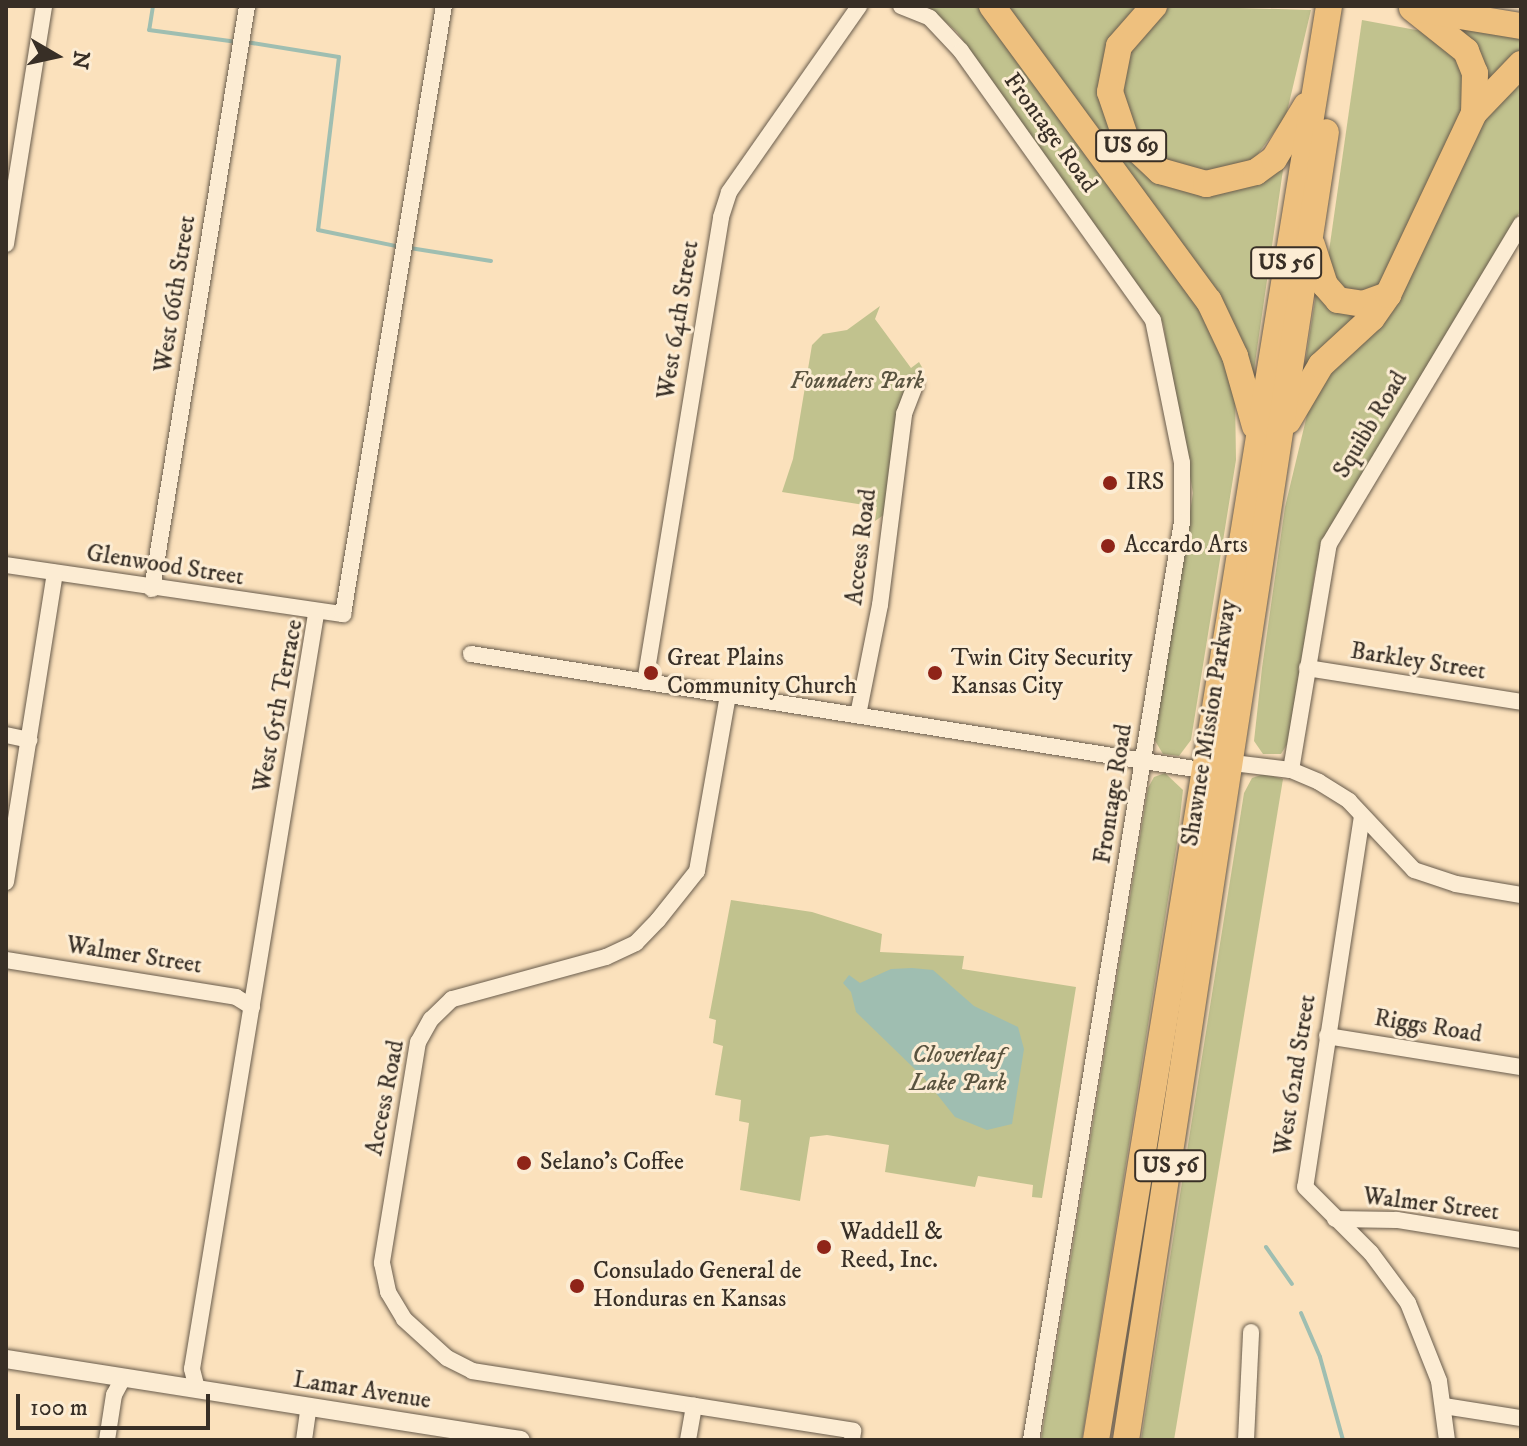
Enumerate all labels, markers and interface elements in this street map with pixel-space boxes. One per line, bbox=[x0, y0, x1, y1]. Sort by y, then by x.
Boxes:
north arrow bbox=[16, 16, 96, 96]
text: N bbox=[65, 49, 95, 71]
street label: Frontage Road bbox=[997, 68, 1103, 198]
road number: US 69 bbox=[1095, 128, 1167, 164]
street label: West 66th Street bbox=[149, 213, 203, 375]
street label: West 64th Street bbox=[652, 239, 706, 401]
road number: US 56 bbox=[1250, 245, 1322, 281]
street label: Squibb Road bbox=[1328, 366, 1414, 484]
park label: Founders Park bbox=[790, 368, 924, 396]
place label: IRS bbox=[1126, 469, 1164, 497]
marker: IRS bbox=[1101, 474, 1119, 492]
street label: Access Road bbox=[841, 487, 883, 607]
place label: Accardo Arts bbox=[1124, 532, 1248, 560]
marker: Accardo Arts bbox=[1099, 537, 1117, 555]
street label: Glenwood Street bbox=[84, 539, 246, 593]
street label: Shawnee Mission Parkway bbox=[1176, 598, 1244, 848]
street label: West 65th Terrace bbox=[248, 617, 310, 795]
street label: Barkley Street bbox=[1348, 637, 1488, 687]
place label: Great Plains Community Church bbox=[667, 645, 857, 701]
place label: Twin City Security Kansas City bbox=[951, 645, 1133, 701]
marker: Great Plains Community Church bbox=[642, 664, 660, 682]
marker: Twin City Security Kansas City bbox=[926, 664, 944, 682]
street label: Frontage Road bbox=[1089, 722, 1139, 866]
street label: Walmer Street bbox=[64, 931, 204, 981]
street label: West 62nd Street bbox=[1269, 993, 1323, 1157]
street label: Riggs Road bbox=[1372, 1004, 1484, 1050]
street label: Access Road bbox=[361, 1038, 411, 1158]
park label: Cloverleaf Lake Park bbox=[910, 1042, 1006, 1098]
road number: US 56 bbox=[1134, 1148, 1206, 1184]
place label: Selano's Coffee bbox=[540, 1149, 684, 1177]
marker: Selano's Coffee bbox=[515, 1154, 533, 1172]
street label: Walmer Street bbox=[1361, 1182, 1501, 1228]
place label: Waddell & Reed, Inc. bbox=[840, 1219, 943, 1275]
marker: Waddell & Reed, Inc. bbox=[815, 1238, 833, 1256]
place label: Consulado General de Honduras en Kansas bbox=[593, 1258, 801, 1314]
marker: Consulado General de Honduras en Kansas bbox=[568, 1277, 586, 1295]
street label: Lamar Avenue bbox=[291, 1366, 433, 1416]
scale bar bbox=[20, 1378, 214, 1428]
text: 100 m bbox=[30, 1393, 88, 1423]

